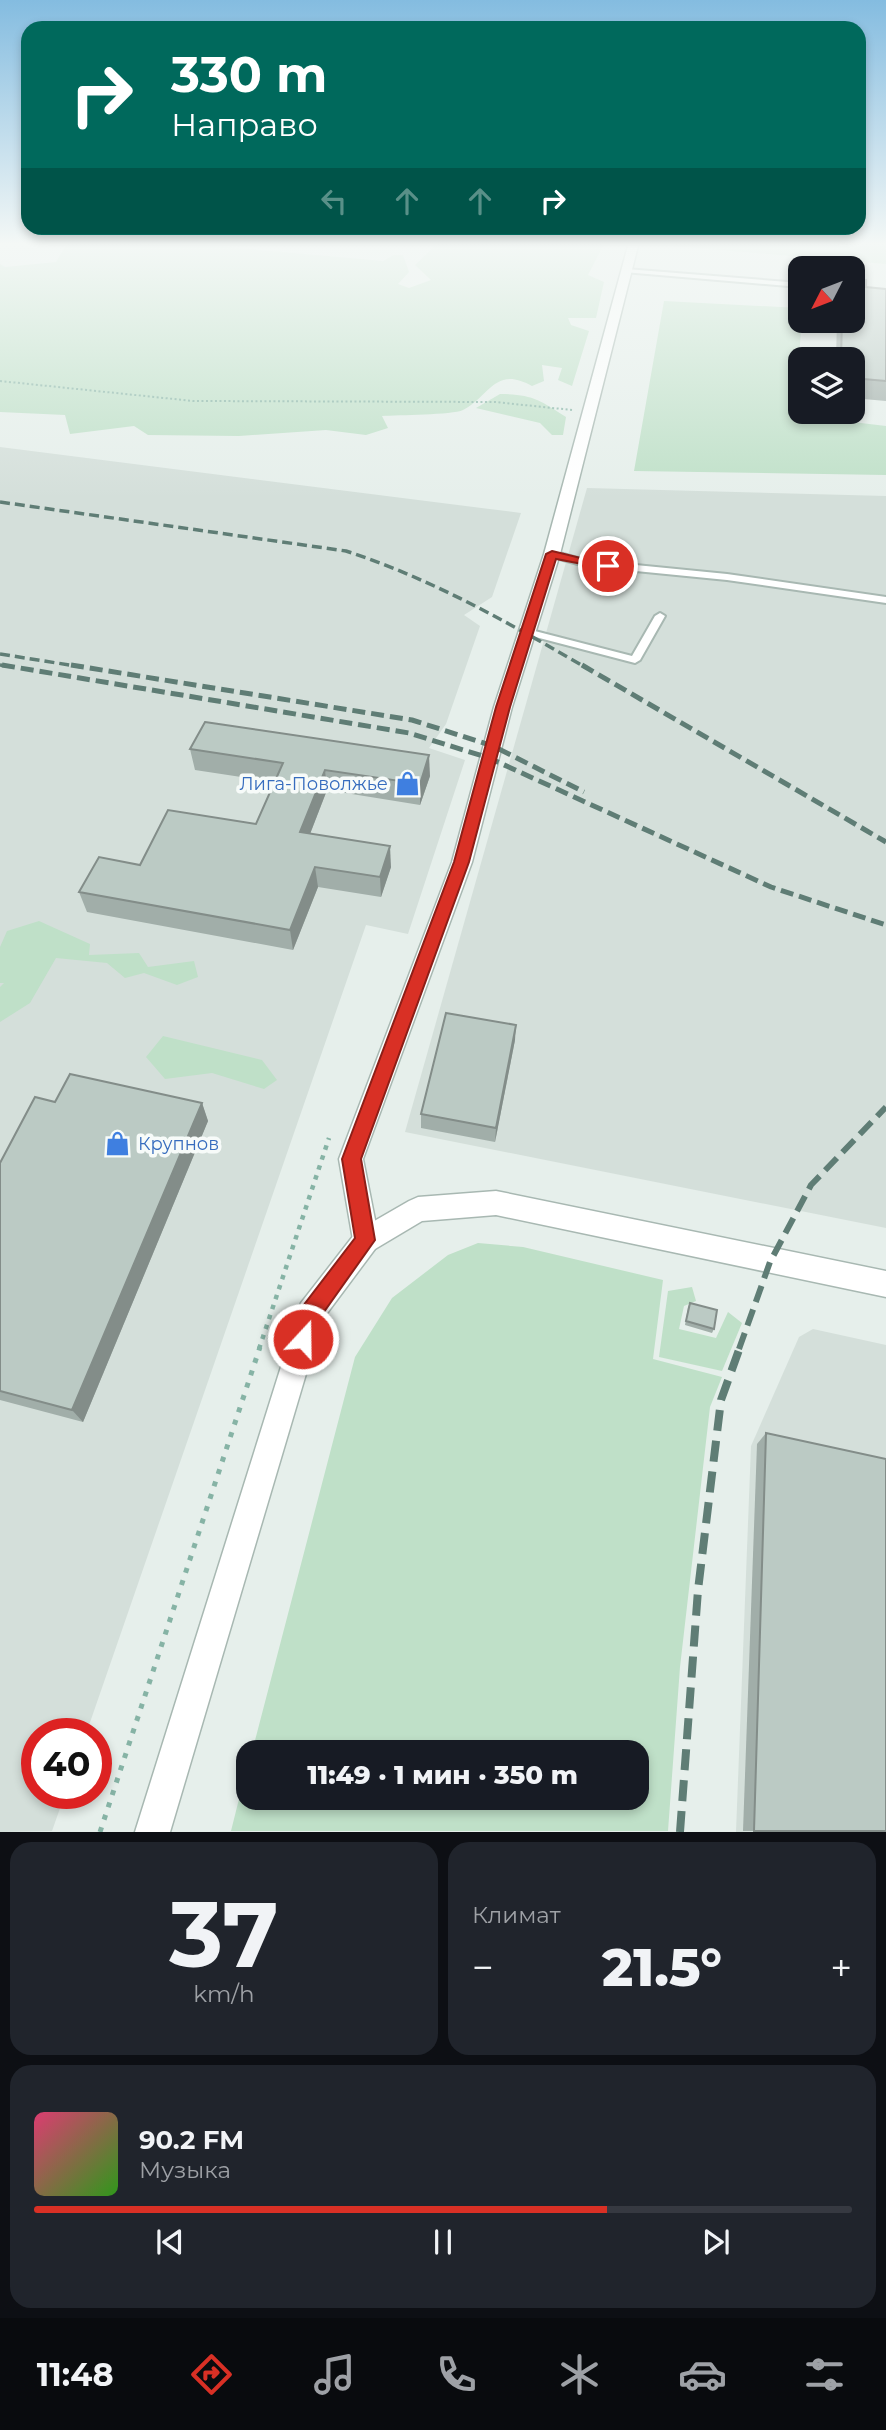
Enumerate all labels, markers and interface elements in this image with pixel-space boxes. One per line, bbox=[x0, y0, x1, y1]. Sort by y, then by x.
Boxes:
text: 330 m bbox=[171, 45, 327, 104]
icon: right bbox=[56, 49, 147, 140]
text: Направо bbox=[171, 105, 318, 144]
icon: left bbox=[315, 182, 353, 220]
icon: ahead bbox=[388, 182, 426, 220]
icon: ahead bbox=[461, 182, 499, 220]
icon: right bbox=[534, 182, 572, 220]
north arrow bbox=[788, 256, 864, 332]
map controls bbox=[788, 256, 865, 424]
button: layers bbox=[788, 347, 865, 424]
pin bbox=[578, 536, 638, 596]
icon: arrive bbox=[589, 547, 627, 585]
shop icon: Лига-Поволжье bbox=[394, 770, 422, 798]
place label: Лига-Поволжье bbox=[239, 773, 388, 795]
shop icon: Крупнов bbox=[104, 1130, 132, 1158]
place label: Крупнов bbox=[138, 1133, 219, 1155]
position arrow bbox=[266, 1302, 340, 1376]
speed limit sign: 40 bbox=[21, 1718, 112, 1809]
text: 11:49 · 1 мин · 350 m bbox=[307, 1759, 578, 1791]
text: 37 bbox=[169, 1879, 279, 1990]
text: Климат bbox=[472, 1901, 561, 1929]
text: 21.5° bbox=[602, 1936, 722, 1999]
text: − bbox=[472, 1944, 494, 1991]
text: + bbox=[830, 1944, 852, 1991]
text: km/h bbox=[193, 1980, 255, 2008]
text: 90.2 FM bbox=[139, 2124, 244, 2156]
text: Музыка bbox=[139, 2156, 231, 2184]
icon: previous bbox=[151, 2223, 189, 2261]
icon: pause bbox=[424, 2223, 462, 2261]
icon: next bbox=[697, 2223, 735, 2261]
icon: directions bbox=[187, 2350, 236, 2399]
icon: music bbox=[310, 2350, 359, 2399]
icon: phone bbox=[432, 2350, 481, 2399]
icon: climate bbox=[555, 2350, 604, 2399]
icon: car bbox=[678, 2350, 727, 2399]
icon: filters bbox=[800, 2350, 849, 2399]
text: 11:48 bbox=[37, 2355, 114, 2394]

